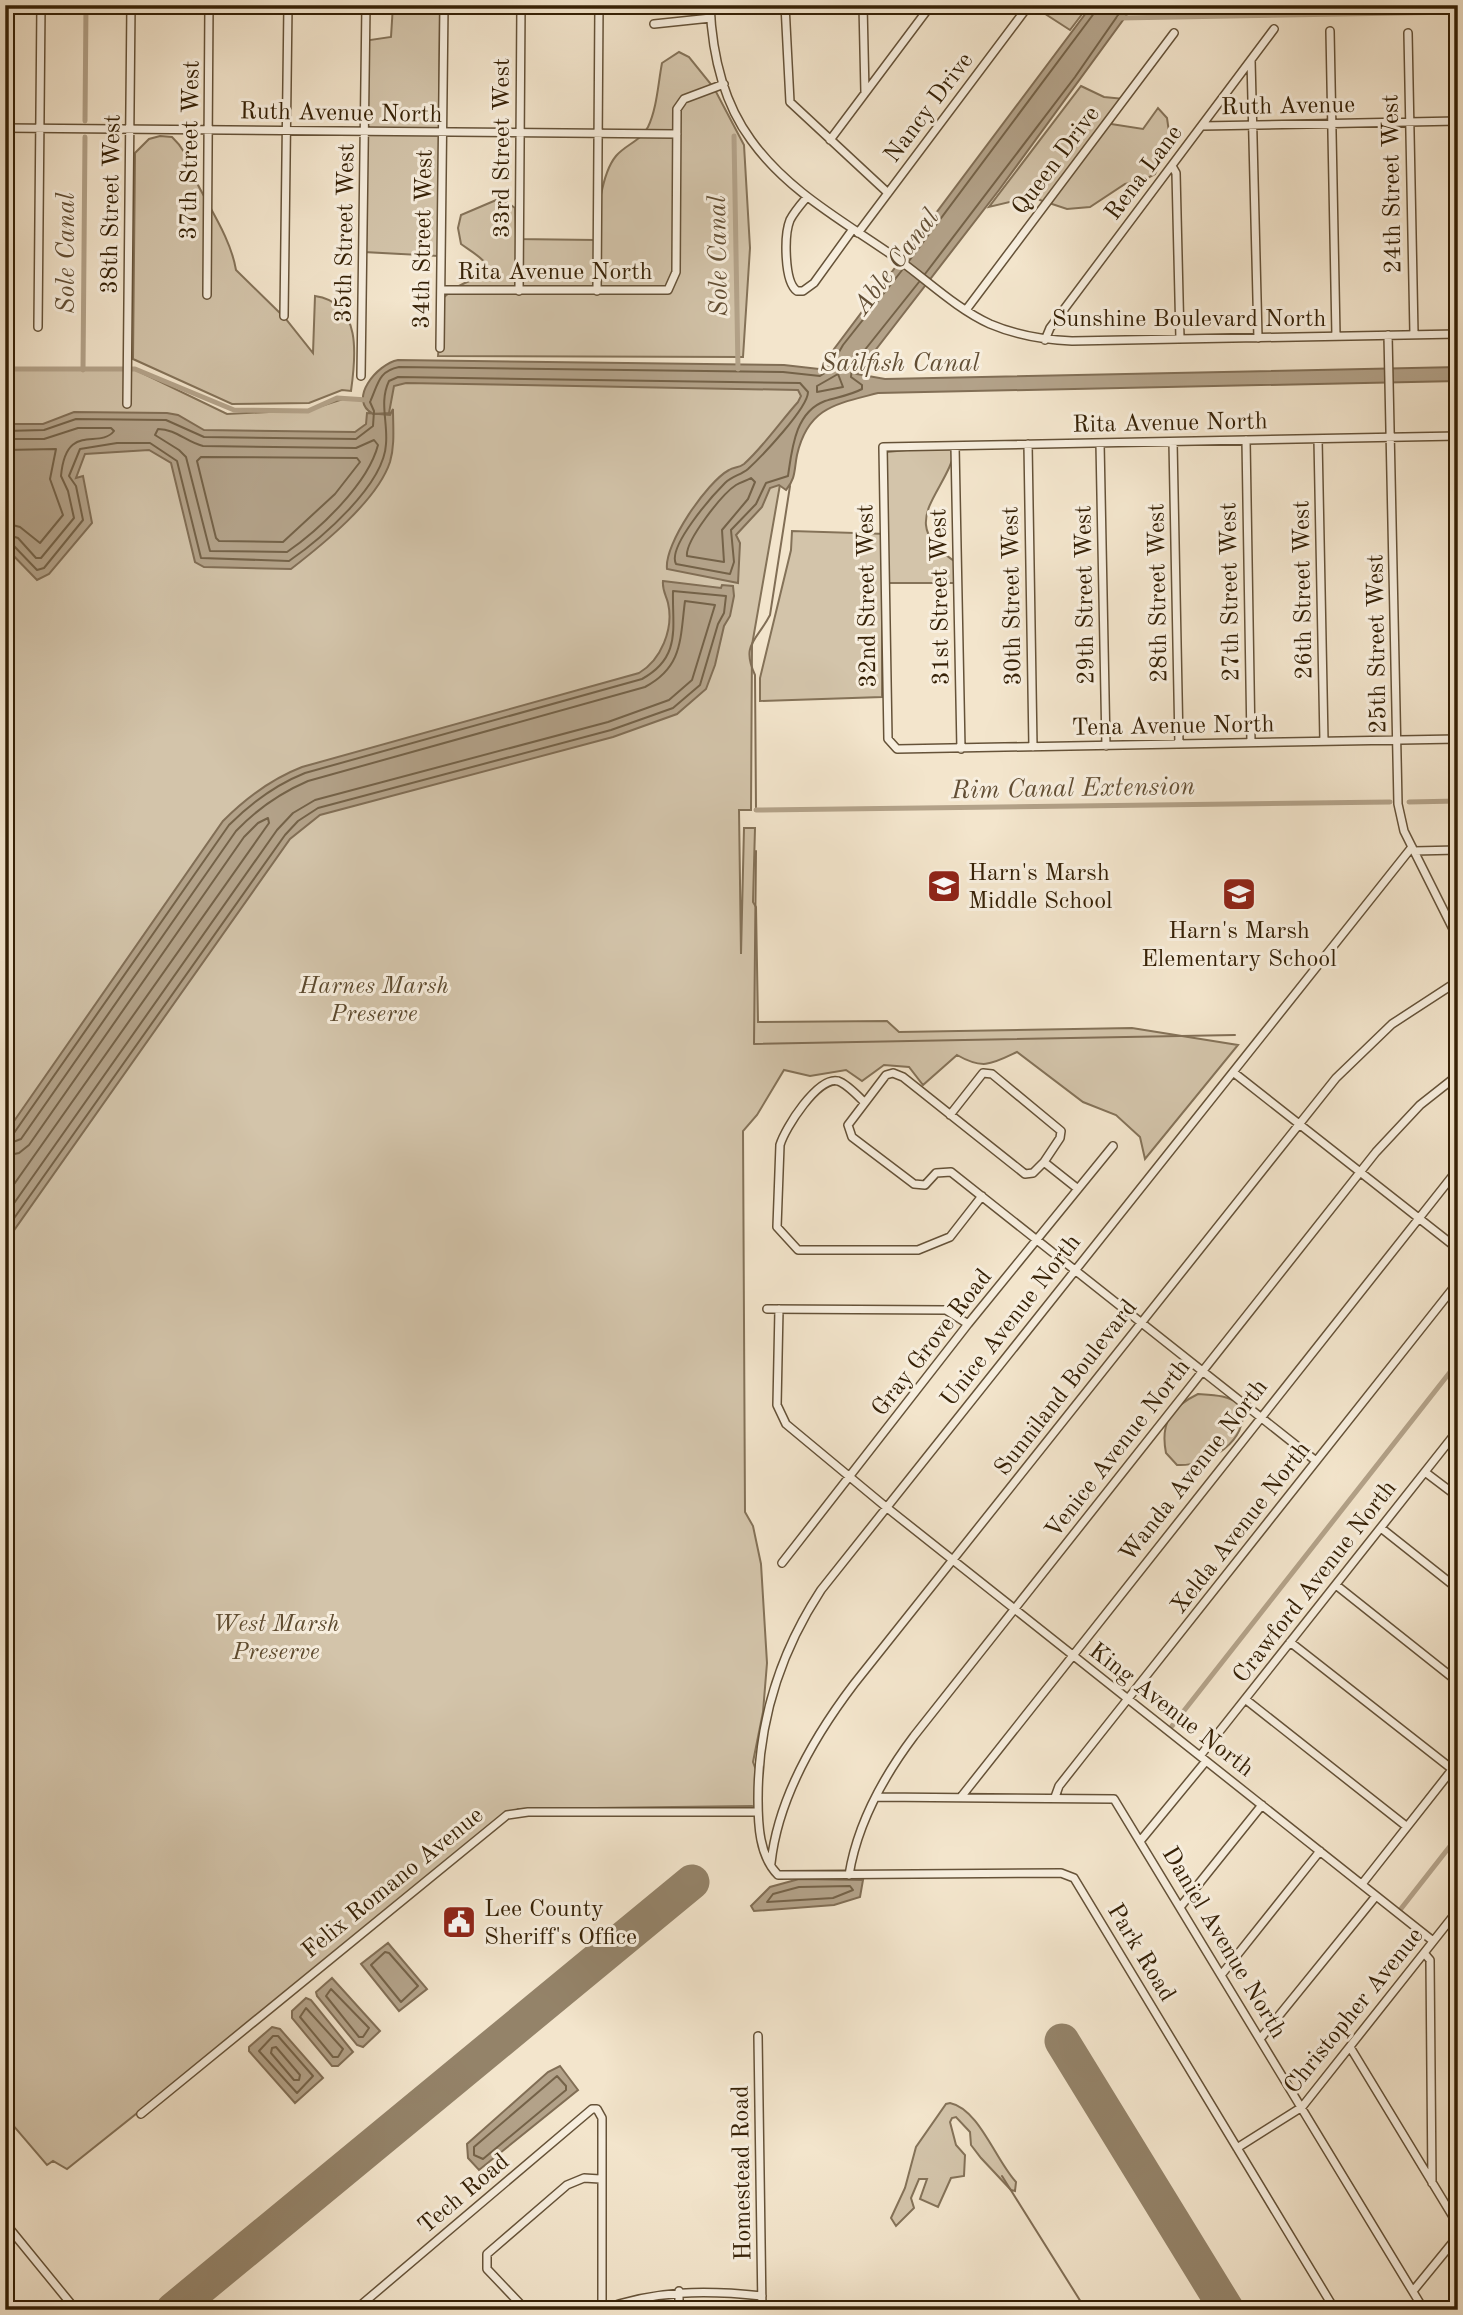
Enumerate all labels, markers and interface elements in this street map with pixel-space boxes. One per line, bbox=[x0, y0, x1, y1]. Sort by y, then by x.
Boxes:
street label: Nancy Drive bbox=[881, 49, 979, 168]
street label: 33rd Street West bbox=[491, 58, 515, 238]
street label: 37th Street West bbox=[177, 60, 205, 240]
street label: Ruth Avenue bbox=[1221, 94, 1355, 120]
street label: 24th Street West bbox=[1379, 94, 1407, 274]
street label: Ruth Avenue North bbox=[239, 100, 443, 128]
street label: Queen Drive bbox=[1008, 102, 1105, 220]
street label: 38th Street West bbox=[98, 114, 126, 294]
street label: Rena Lane bbox=[1101, 121, 1188, 225]
street label: 35th Street West bbox=[332, 143, 360, 323]
street label: 34th Street West bbox=[410, 149, 438, 329]
water label: Sole Canal bbox=[54, 192, 80, 314]
water label: Sole Canal bbox=[705, 195, 733, 317]
water label: Able Canal bbox=[848, 204, 945, 321]
street label: Rita Avenue North bbox=[457, 261, 653, 285]
street label: Sunshine Boulevard North bbox=[1052, 308, 1326, 332]
water label: Sailfish Canal bbox=[820, 351, 980, 377]
street label: Rita Avenue North bbox=[1072, 410, 1268, 438]
street label: 26th Street West bbox=[1290, 500, 1318, 680]
street label: 27th Street West bbox=[1217, 502, 1245, 682]
street label: 28th Street West bbox=[1145, 503, 1173, 683]
street label: 32nd Street West bbox=[854, 504, 882, 688]
street label: 29th Street West bbox=[1072, 505, 1100, 685]
street label: 30th Street West bbox=[999, 506, 1027, 686]
street label: 31st Street West bbox=[927, 508, 955, 686]
street label: 25th Street West bbox=[1364, 554, 1392, 734]
street label: Tena Avenue North bbox=[1071, 713, 1275, 741]
water label: Rim Canal Extension bbox=[950, 774, 1195, 804]
place label: Harn's Marsh Middle School bbox=[968, 862, 1113, 914]
school or university icon: Harn's Marsh Middle School bbox=[925, 867, 963, 905]
school or university icon: Harn's Marsh Elementary School bbox=[1220, 875, 1258, 913]
place label: Harn's Marsh Elementary School bbox=[1141, 920, 1337, 972]
park label: Harnes Marsh Preserve bbox=[298, 975, 449, 1027]
street label: Unice Avenue North bbox=[937, 1231, 1086, 1412]
street label: Gray Grove Road bbox=[868, 1265, 997, 1421]
street label: Sunniland Boulevard bbox=[991, 1296, 1142, 1481]
street label: Venice Avenue North bbox=[1042, 1355, 1196, 1543]
street label: Wanda Avenue North bbox=[1116, 1375, 1273, 1567]
street label: Xelda Avenue North bbox=[1167, 1438, 1316, 1619]
street label: Crawford Avenue North bbox=[1229, 1477, 1402, 1688]
park label: West Marsh Preserve bbox=[212, 1613, 340, 1665]
street label: King Avenue North bbox=[1084, 1639, 1258, 1782]
street label: Felix Romano Avenue bbox=[298, 1803, 488, 1964]
street label: Daniel Avenue North bbox=[1157, 1843, 1290, 2043]
place label: Lee County Sheriff's Office bbox=[484, 1898, 637, 1950]
street label: Park Road bbox=[1102, 1900, 1179, 2006]
public building icon: Lee County Sheriff's Office bbox=[440, 1903, 478, 1941]
street label: Christopher Avenue bbox=[1281, 1924, 1429, 2099]
street label: Homestead Road bbox=[729, 2085, 757, 2261]
street label: Tech Road bbox=[414, 2150, 514, 2239]

